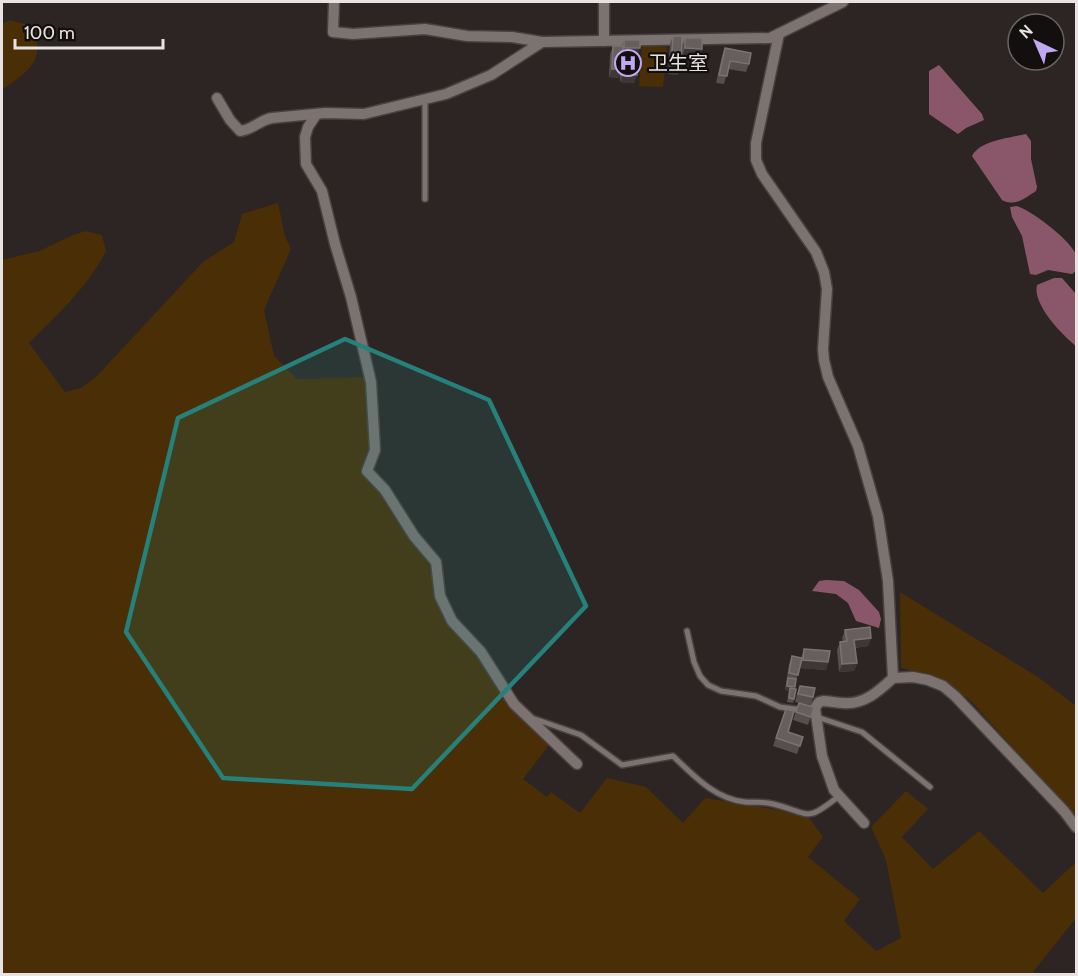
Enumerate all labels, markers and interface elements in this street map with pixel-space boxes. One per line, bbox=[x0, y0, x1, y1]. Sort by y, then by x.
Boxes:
scale bar bbox=[15, 12, 164, 50]
north arrow bbox=[1006, 12, 1066, 72]
text: N bbox=[1015, 21, 1037, 42]
text: 100 m bbox=[24, 22, 75, 44]
hospital icon: 卫生室 bbox=[613, 48, 643, 78]
place label: 卫生室 bbox=[648, 51, 708, 75]

